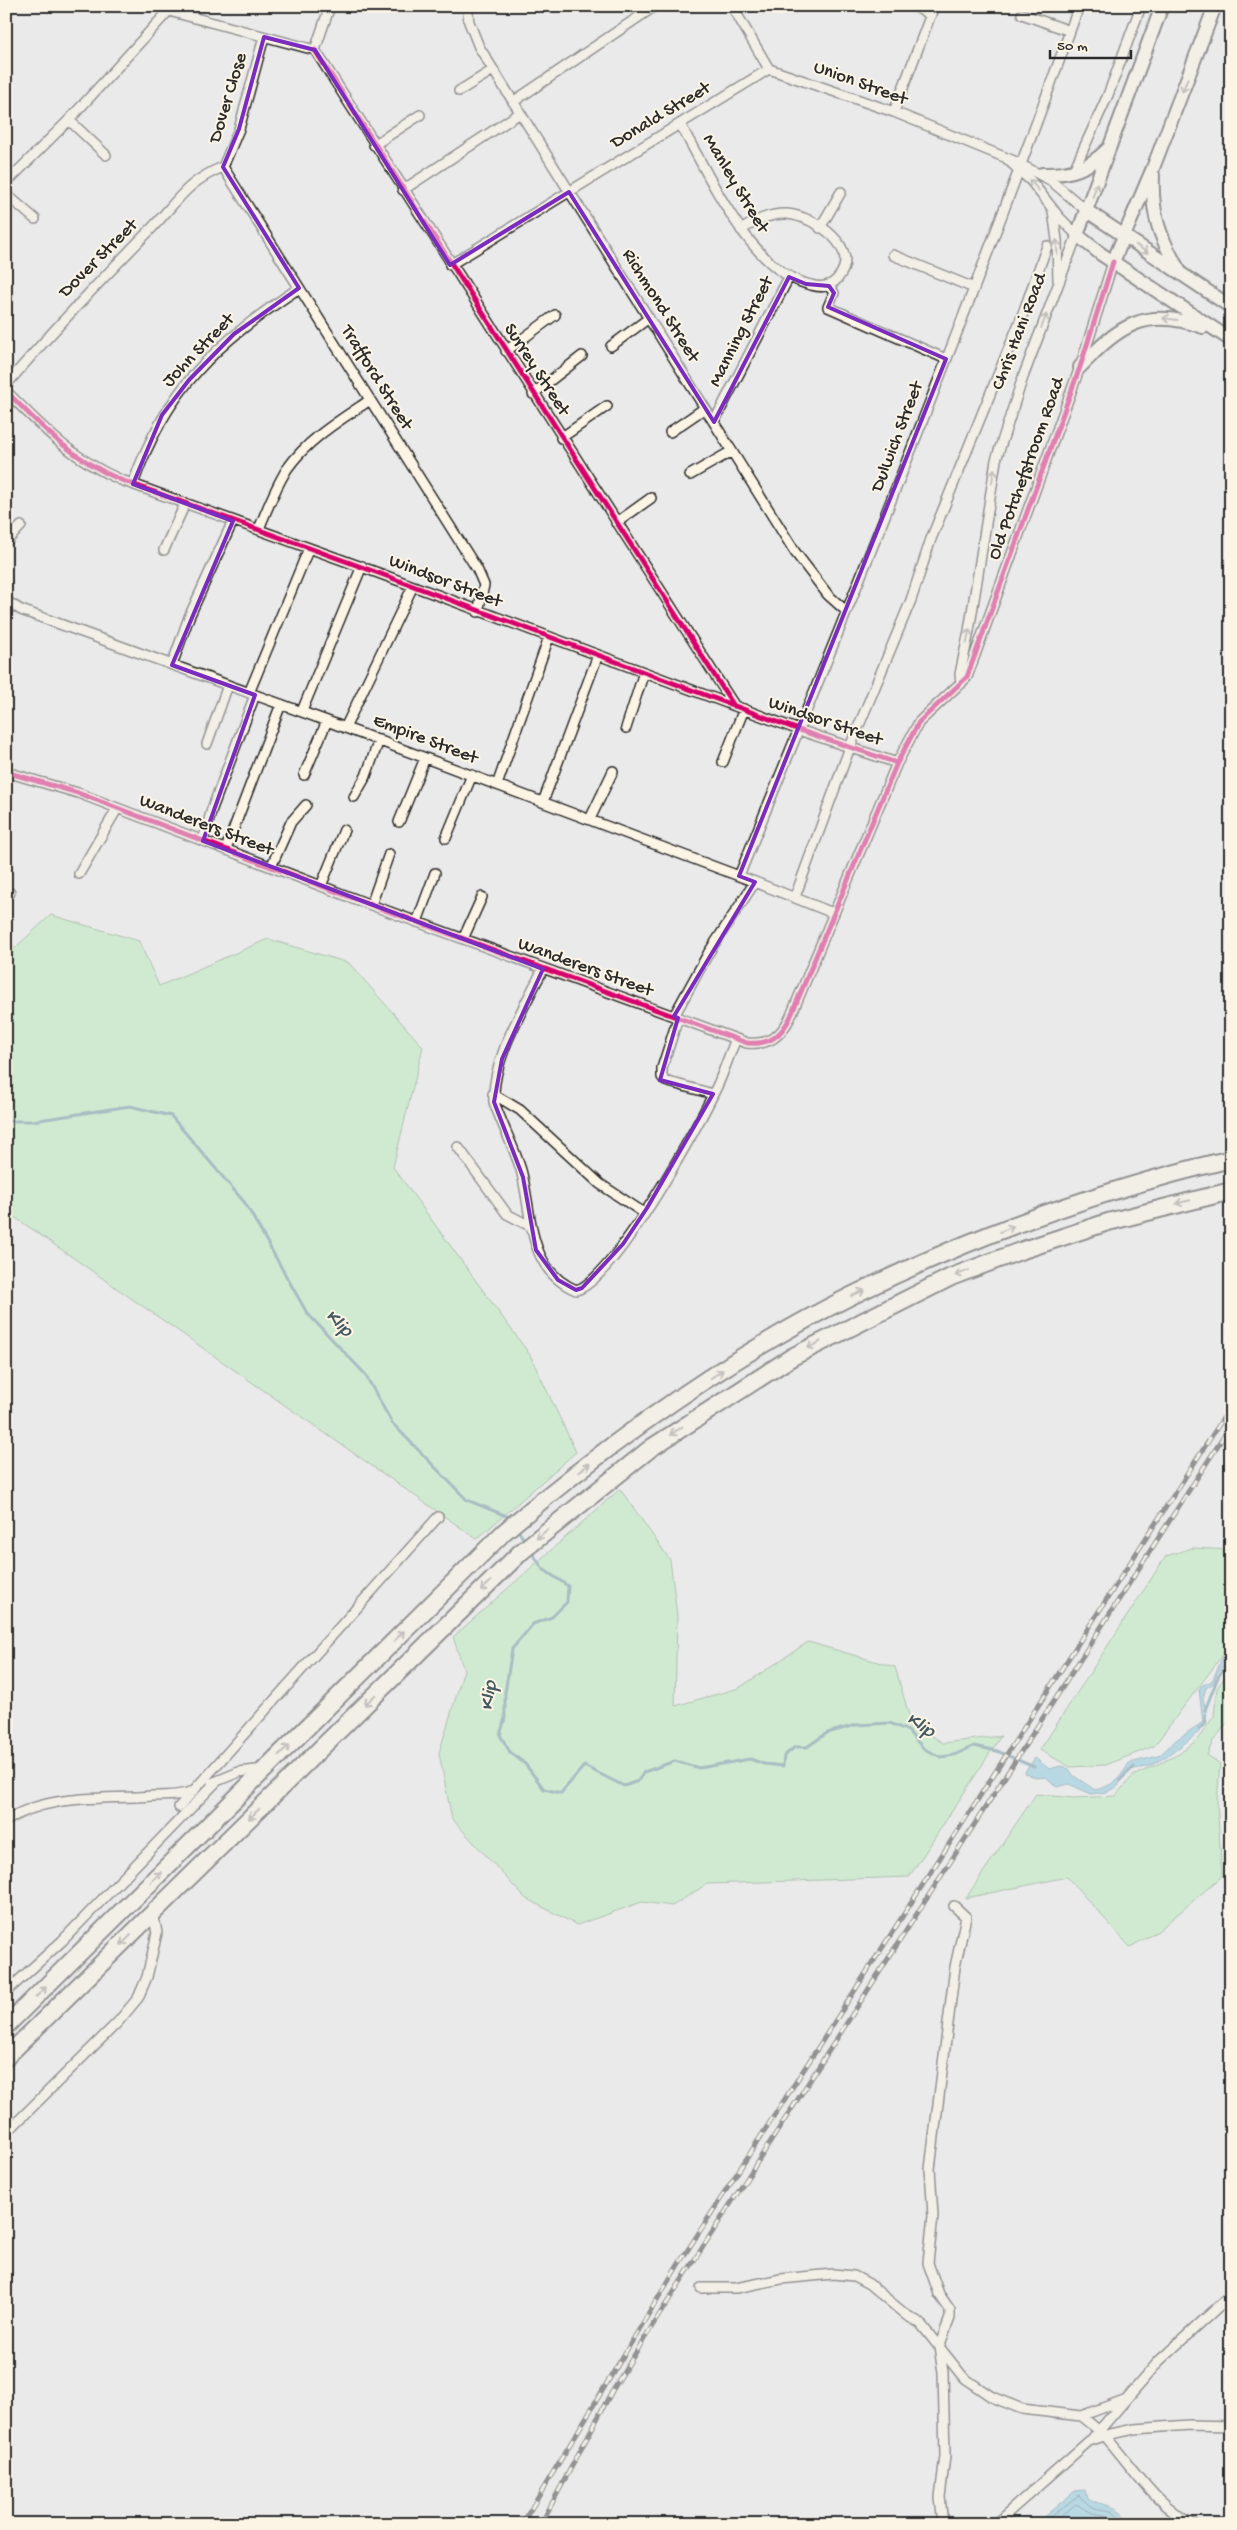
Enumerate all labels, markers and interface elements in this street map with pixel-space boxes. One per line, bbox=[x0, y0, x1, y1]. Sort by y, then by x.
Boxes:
scale bar bbox=[1050, 28, 1131, 60]
text: 50 m bbox=[1057, 38, 1088, 56]
street label: Dover Close bbox=[204, 50, 254, 148]
street label: Union Street bbox=[810, 56, 912, 112]
street label: Donald Street bbox=[605, 76, 717, 156]
one-way arrow bbox=[1180, 76, 1189, 92]
street label: Manley Street bbox=[696, 130, 775, 240]
one-way arrow bbox=[1028, 179, 1040, 192]
one-way arrow bbox=[1091, 183, 1100, 198]
street label: Dover Street bbox=[53, 213, 145, 305]
one-way arrow bbox=[1053, 239, 1062, 255]
one-way arrow bbox=[1134, 244, 1148, 254]
street label: Richmond Street bbox=[616, 245, 705, 369]
street label: Chris Hani Road bbox=[987, 269, 1054, 394]
street label: Manning Street bbox=[704, 271, 781, 391]
street label: John Street bbox=[158, 307, 242, 393]
one-way arrow bbox=[1040, 314, 1049, 330]
one-way arrow bbox=[1162, 314, 1178, 324]
street label: Surrey Street bbox=[498, 319, 576, 422]
street label: Trafford Street bbox=[334, 321, 418, 436]
street label: Old Potchefstroom Road bbox=[983, 373, 1071, 563]
street label: Dulwich Street bbox=[866, 377, 930, 497]
one-way arrow bbox=[989, 468, 999, 484]
street label: Windsor Street bbox=[385, 550, 507, 615]
one-way arrow bbox=[963, 628, 973, 644]
street label: Windsor Street bbox=[765, 692, 887, 753]
street label: Empire Street bbox=[369, 709, 483, 771]
street label: Wanderers Street bbox=[136, 790, 279, 863]
street label: Wanderers Street bbox=[514, 933, 658, 1004]
one-way arrow bbox=[1176, 1198, 1192, 1207]
one-way arrow bbox=[999, 1224, 1014, 1233]
one-way arrow bbox=[955, 1269, 970, 1278]
one-way arrow bbox=[850, 1288, 865, 1297]
water label: Klip bbox=[319, 1305, 357, 1343]
one-way arrow bbox=[807, 1341, 822, 1350]
one-way arrow bbox=[710, 1369, 724, 1379]
one-way arrow bbox=[670, 1426, 684, 1436]
one-way arrow bbox=[577, 1462, 590, 1473]
one-way arrow bbox=[536, 1529, 549, 1540]
one-way arrow bbox=[480, 1580, 493, 1592]
one-way arrow bbox=[393, 1629, 405, 1642]
water label: Klip bbox=[477, 1679, 504, 1712]
one-way arrow bbox=[364, 1694, 376, 1706]
water label: Klip bbox=[901, 1708, 940, 1745]
one-way arrow bbox=[277, 1744, 290, 1756]
one-way arrow bbox=[249, 1807, 261, 1819]
one-way arrow bbox=[150, 1871, 162, 1883]
one-way arrow bbox=[120, 1934, 132, 1946]
one-way arrow bbox=[35, 1986, 47, 1998]

